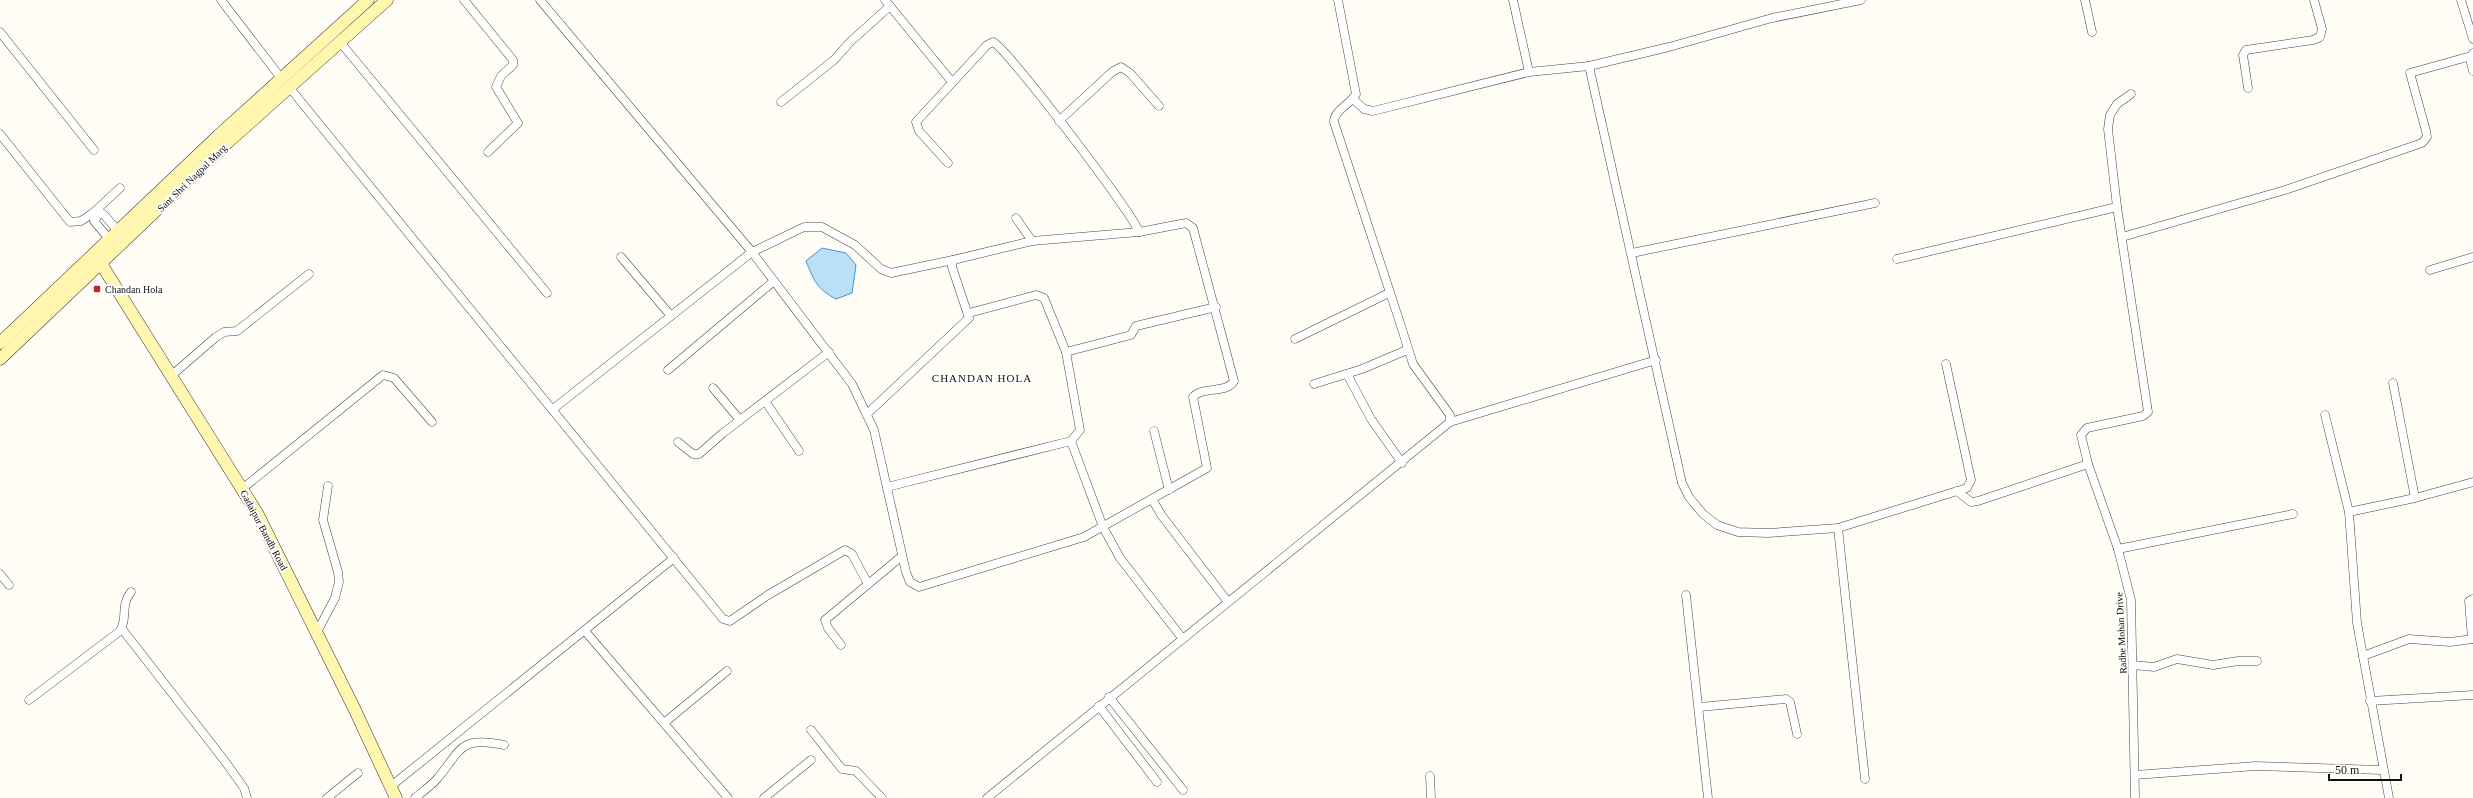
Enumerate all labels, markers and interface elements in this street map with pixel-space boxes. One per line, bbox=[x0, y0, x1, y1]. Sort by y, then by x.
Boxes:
street label: Sant Shri Nagpal Marg bbox=[155, 142, 229, 214]
marker: Chandan Hola bbox=[92, 284, 102, 294]
place label: Chandan Hola bbox=[105, 284, 163, 295]
district label: CHANDAN HOLA bbox=[932, 372, 1032, 384]
street label: Gadaipur Bandh Road bbox=[238, 488, 290, 572]
street label: Radhe Mohan Drive bbox=[2113, 591, 2129, 674]
scale bar bbox=[2329, 756, 2401, 782]
text: 50 m bbox=[2335, 763, 2360, 777]

